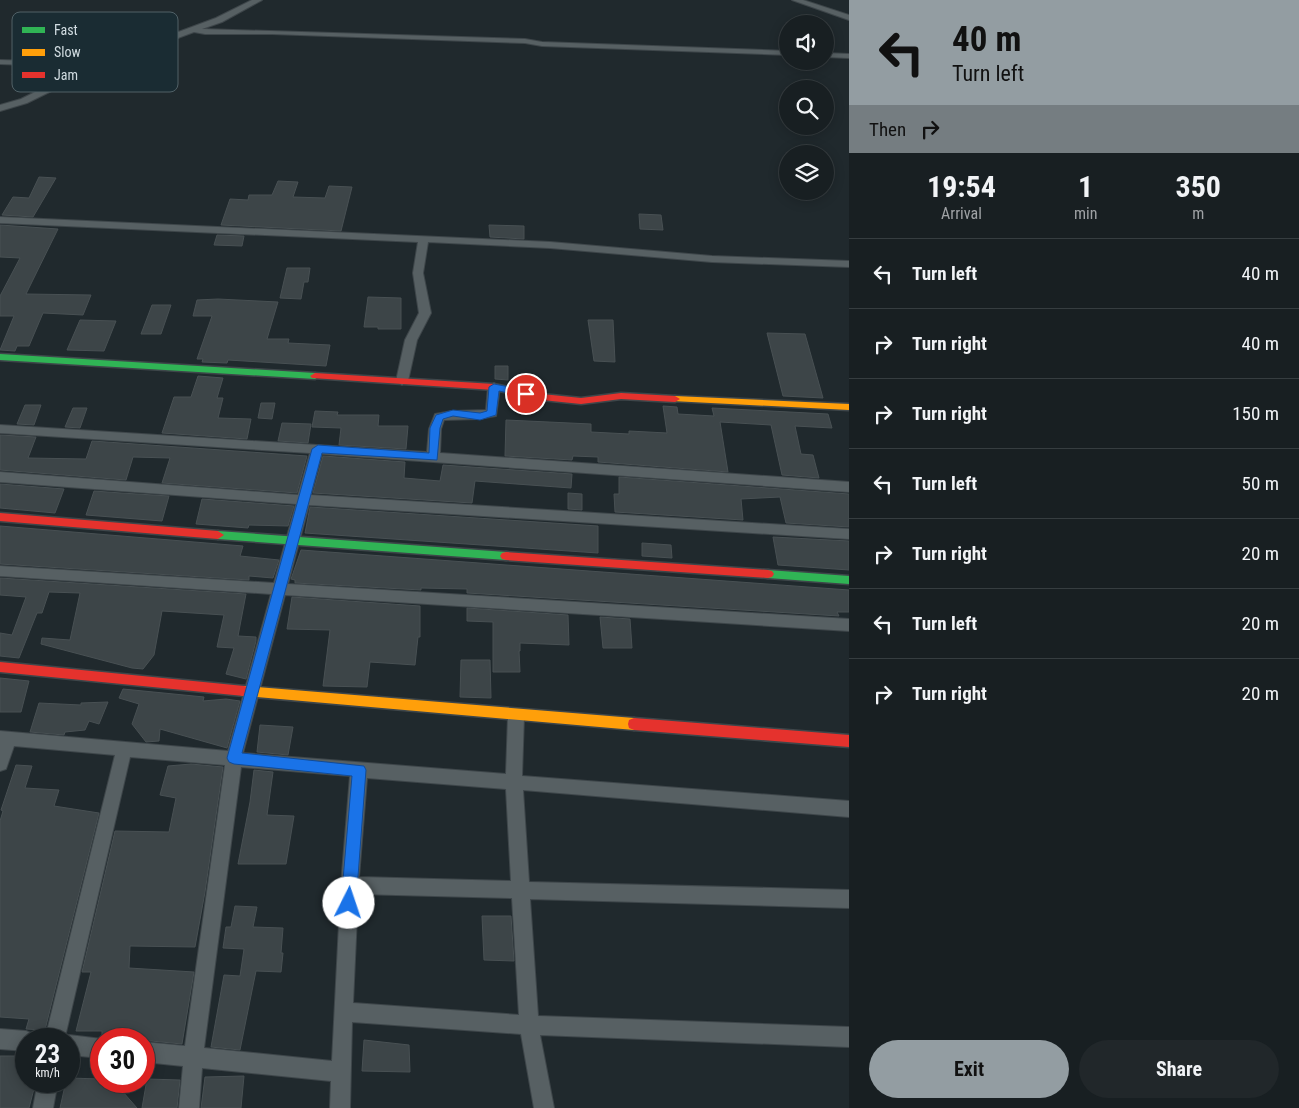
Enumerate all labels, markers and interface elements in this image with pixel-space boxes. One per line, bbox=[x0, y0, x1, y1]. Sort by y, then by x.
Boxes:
legend bbox=[12, 12, 178, 92]
map controls bbox=[779, 15, 834, 200]
button: sound bbox=[779, 15, 834, 70]
text: 40 m bbox=[952, 19, 1021, 60]
icon: left bbox=[869, 20, 934, 85]
text: Fast bbox=[54, 22, 78, 38]
text: Slow bbox=[54, 44, 81, 60]
text: Turn left bbox=[952, 61, 1024, 86]
text: Jam bbox=[54, 67, 78, 83]
button: search bbox=[779, 80, 834, 135]
icon: right bbox=[916, 115, 944, 143]
text: Then bbox=[869, 118, 906, 141]
button: layers bbox=[779, 145, 834, 200]
text: 19:54 bbox=[927, 169, 996, 204]
text: 1 bbox=[1078, 169, 1093, 204]
text: 350 bbox=[1175, 169, 1221, 204]
text: Arrival bbox=[941, 204, 982, 223]
text: min bbox=[1074, 204, 1097, 223]
text: m bbox=[1192, 204, 1204, 223]
icon: left bbox=[869, 260, 897, 288]
text: Turn left bbox=[912, 262, 977, 285]
text: 40 m bbox=[1242, 262, 1279, 285]
icon: right bbox=[869, 330, 897, 358]
text: Turn right bbox=[912, 332, 987, 355]
text: 40 m bbox=[1242, 332, 1279, 355]
pin bbox=[505, 373, 547, 415]
icon: arrive bbox=[512, 380, 540, 408]
icon: right bbox=[869, 400, 897, 428]
text: Turn right bbox=[912, 402, 987, 425]
text: 150 m bbox=[1232, 402, 1279, 425]
icon: left bbox=[869, 470, 897, 498]
text: Turn left bbox=[912, 472, 977, 495]
text: 50 m bbox=[1242, 472, 1279, 495]
icon: right bbox=[869, 540, 897, 568]
text: Turn right bbox=[912, 542, 987, 565]
text: 20 m bbox=[1242, 542, 1279, 565]
icon: left bbox=[869, 610, 897, 638]
text: Turn left bbox=[912, 612, 977, 635]
text: 20 m bbox=[1242, 612, 1279, 635]
icon: right bbox=[869, 680, 897, 708]
text: Turn right bbox=[912, 682, 987, 705]
text: 20 m bbox=[1242, 682, 1279, 705]
position arrow bbox=[322, 876, 374, 928]
speed limit sign: 30 bbox=[90, 1028, 155, 1093]
text: 23 bbox=[35, 1040, 60, 1069]
button: Exit bbox=[869, 1040, 1069, 1098]
button: Share bbox=[1079, 1040, 1279, 1098]
text: km/h bbox=[35, 1066, 60, 1080]

